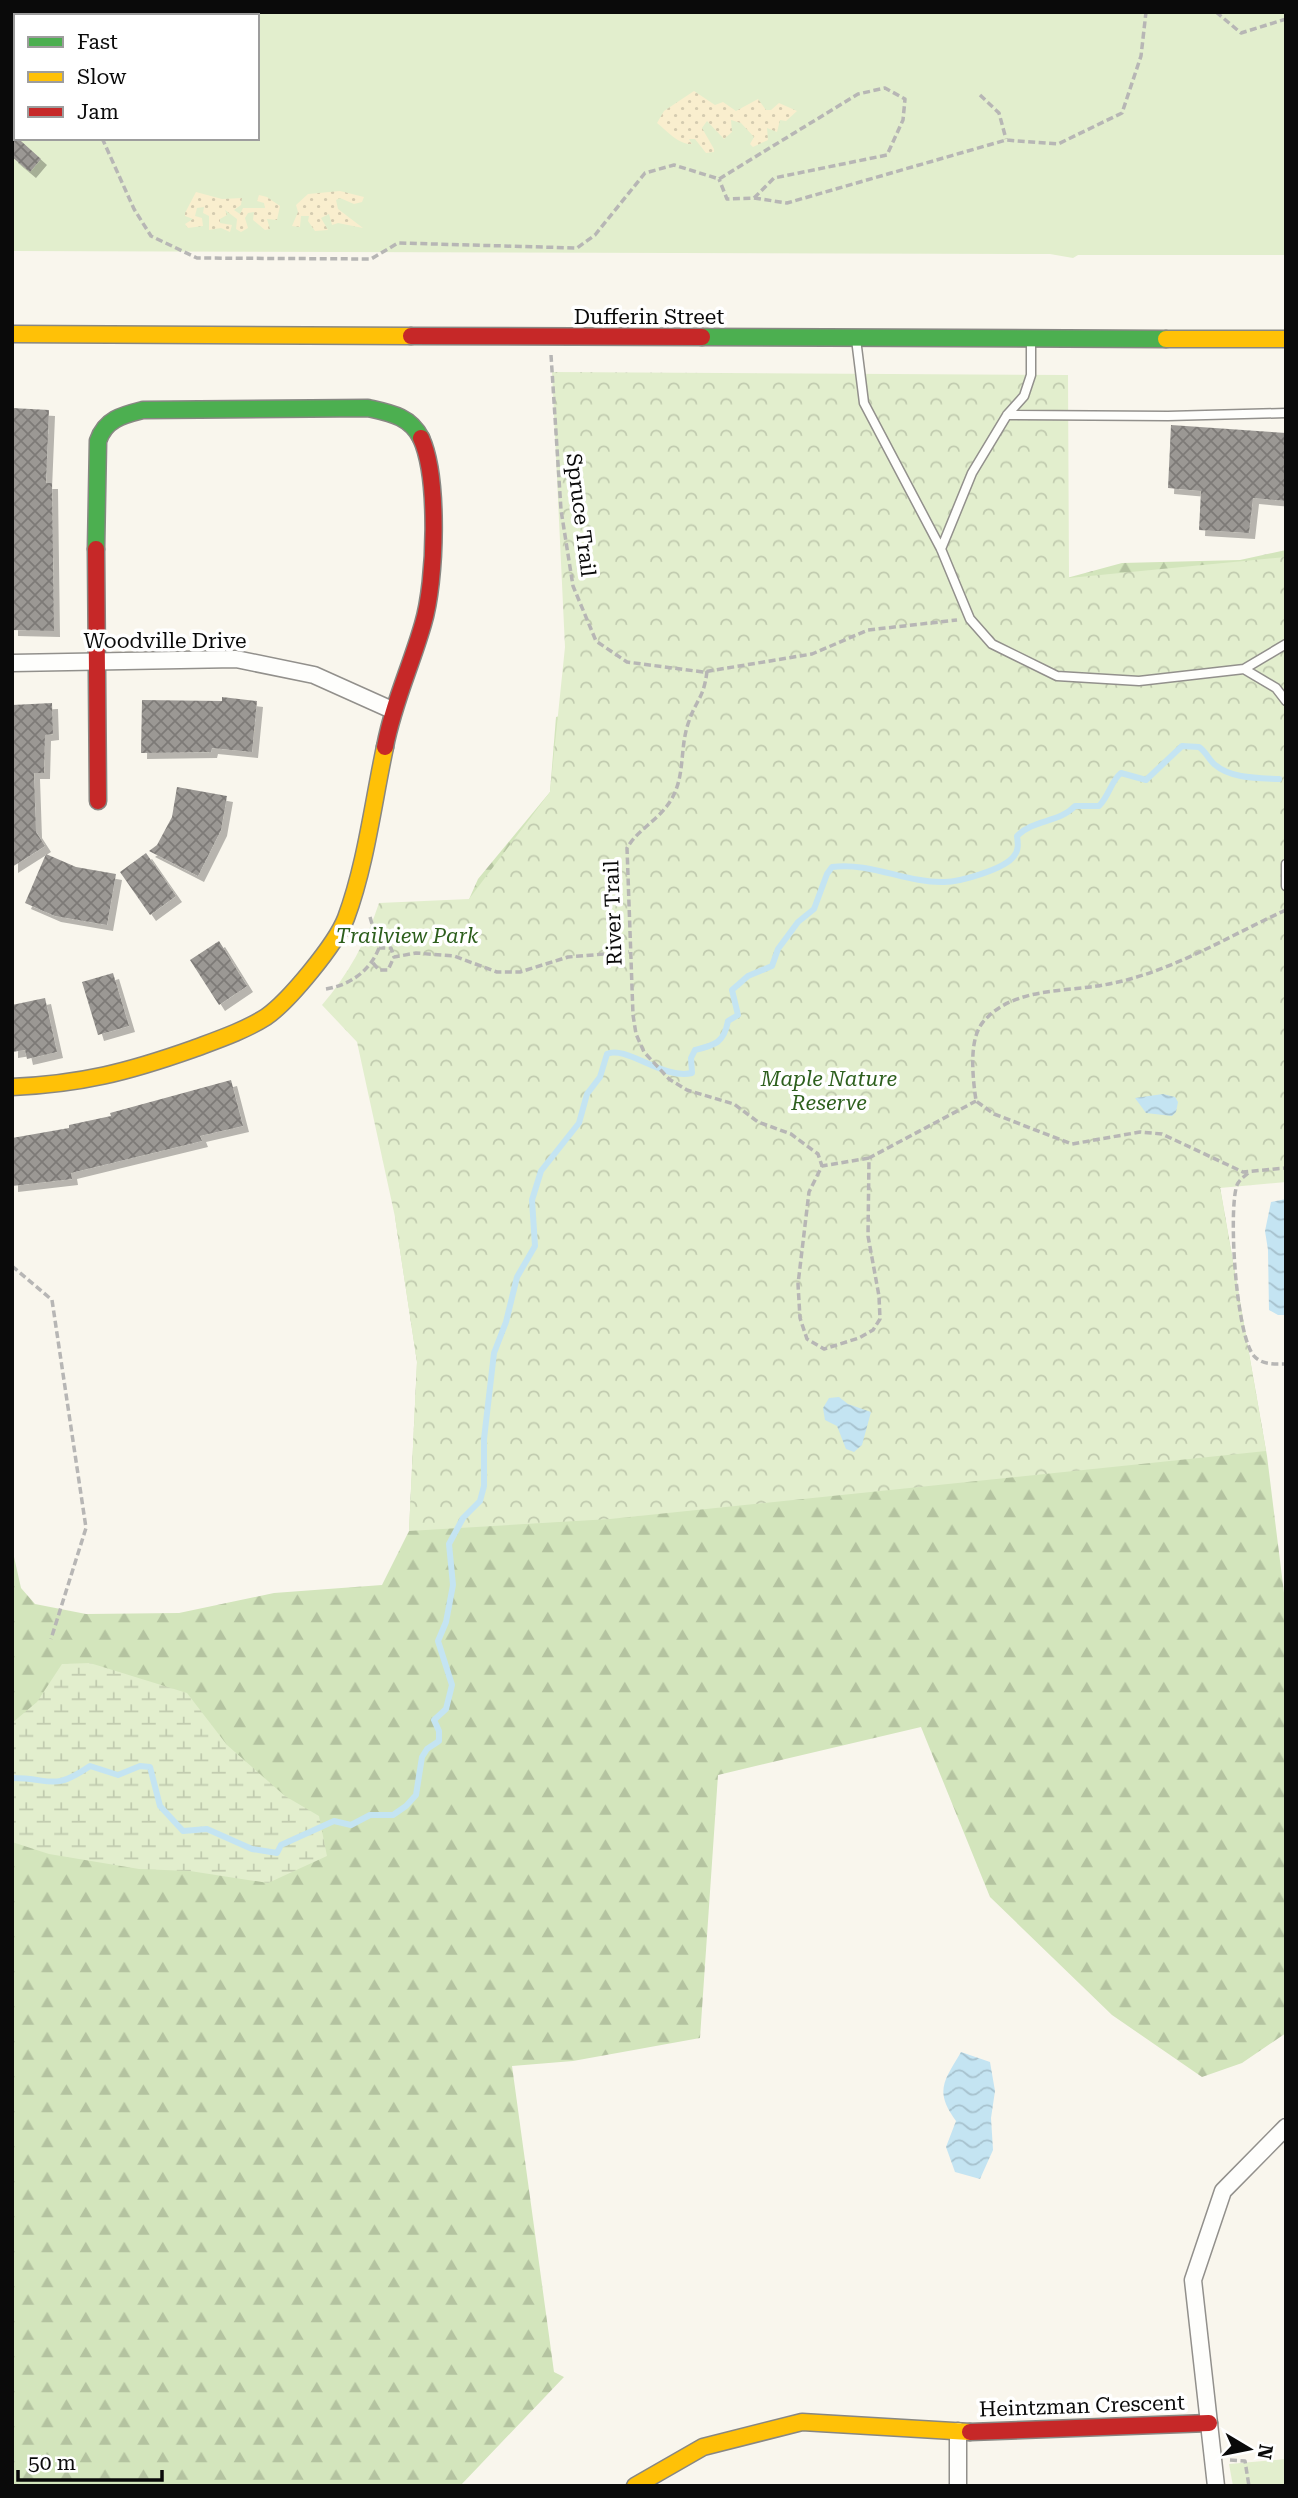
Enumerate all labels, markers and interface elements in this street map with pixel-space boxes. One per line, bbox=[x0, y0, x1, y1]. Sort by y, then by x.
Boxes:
legend bbox=[14, 14, 259, 140]
text: Fast bbox=[77, 30, 118, 54]
text: Slow bbox=[77, 65, 127, 89]
text: Jam bbox=[77, 100, 119, 124]
street label: Dufferin Street bbox=[574, 305, 724, 329]
street label: Spruce Trail bbox=[562, 452, 601, 578]
street label: Woodville Drive bbox=[83, 629, 247, 653]
street label: River Trail bbox=[599, 859, 627, 966]
park label: Trailview Park bbox=[336, 924, 479, 948]
park label: Maple Nature Reserve bbox=[760, 1067, 897, 1115]
street label: Heintzman Crescent bbox=[979, 2390, 1186, 2422]
north arrow bbox=[1214, 2414, 1284, 2484]
scale bar bbox=[18, 2438, 161, 2482]
text: N bbox=[1253, 2443, 1278, 2461]
text: 50 m bbox=[28, 2451, 76, 2475]

